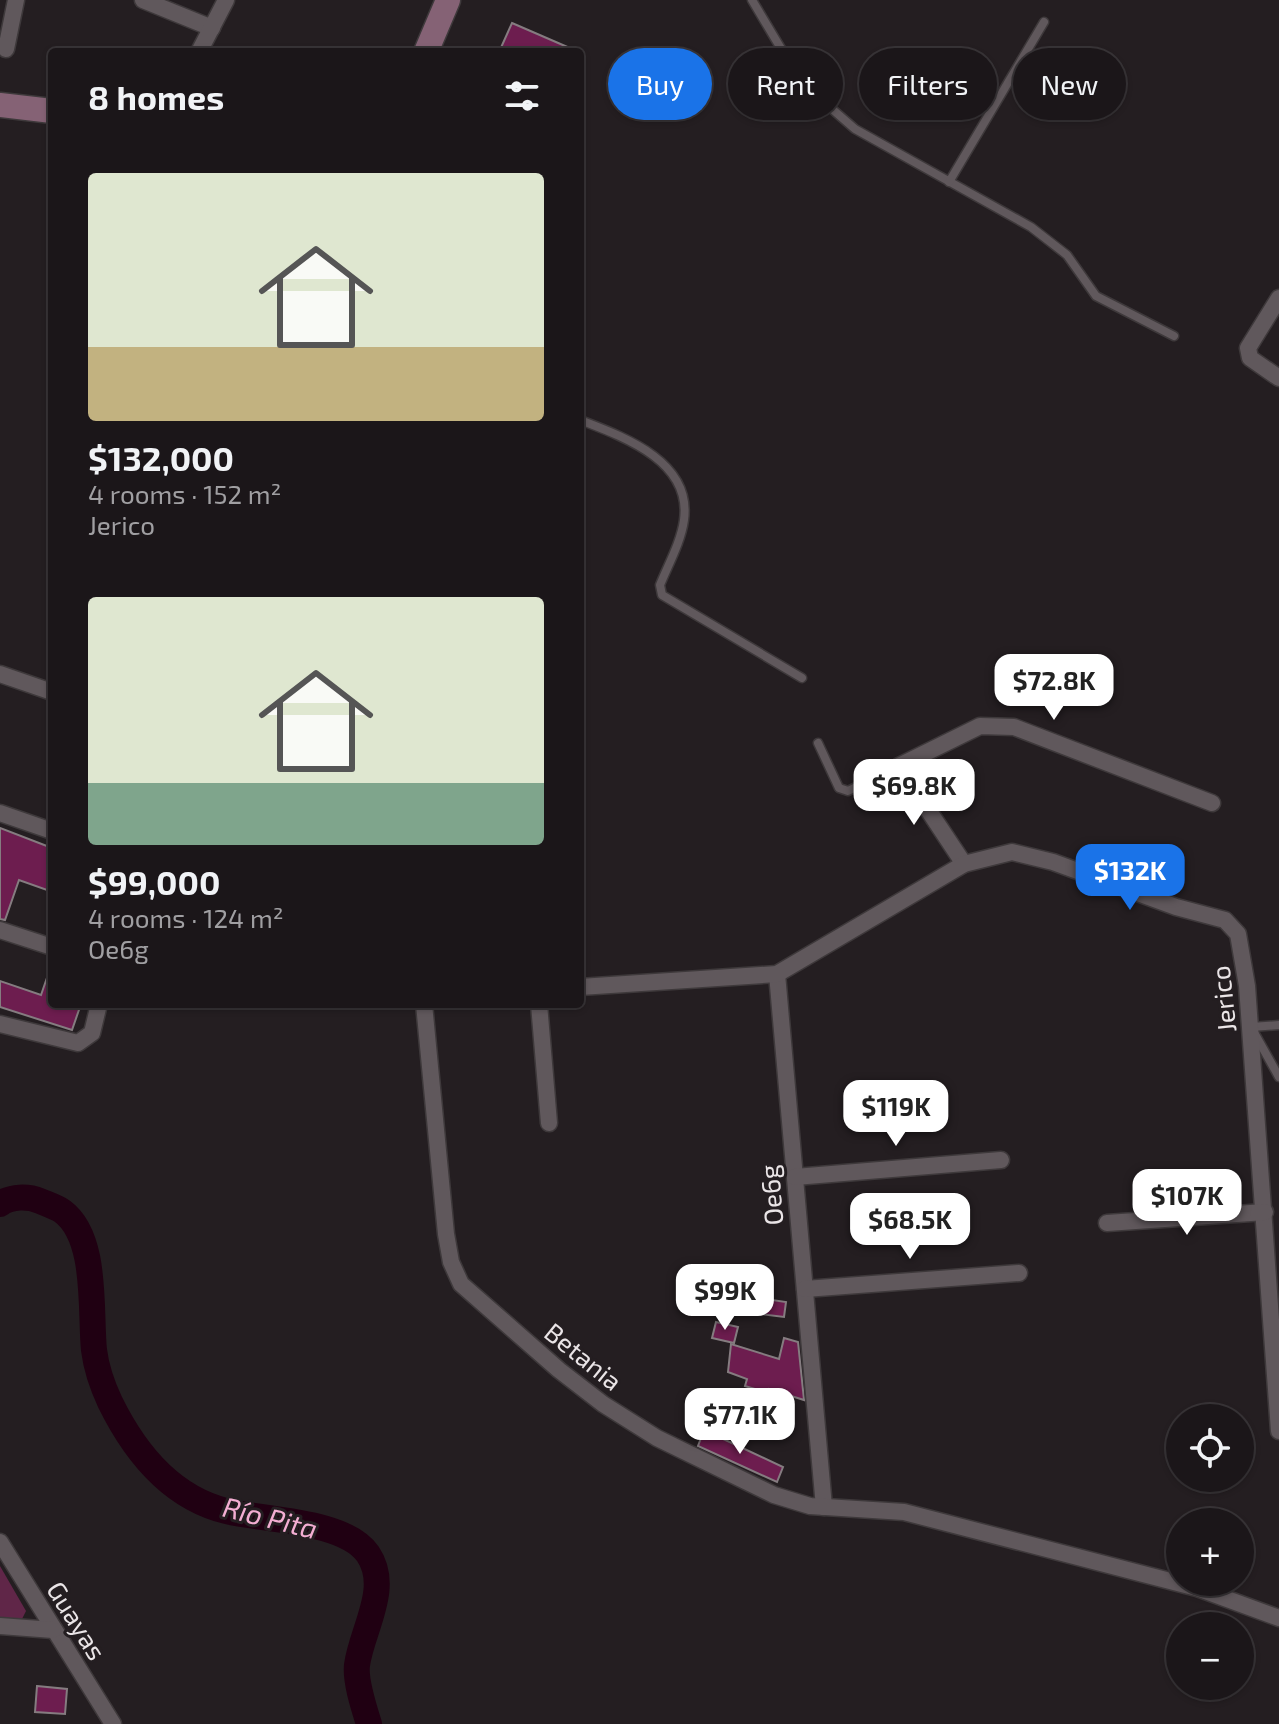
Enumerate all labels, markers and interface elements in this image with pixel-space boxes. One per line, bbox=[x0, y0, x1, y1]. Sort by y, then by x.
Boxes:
chip: Buy bbox=[608, 48, 712, 120]
chip: Rent bbox=[728, 48, 843, 120]
chip: Filters bbox=[859, 48, 997, 120]
chip: New bbox=[1013, 48, 1126, 120]
icon: filters bbox=[500, 74, 544, 118]
text: 8 homes bbox=[88, 76, 224, 117]
icon: home bbox=[244, 225, 388, 369]
text: $132,000 bbox=[88, 437, 234, 478]
text: 4 rooms · 152 m² bbox=[88, 478, 281, 509]
text: Jerico bbox=[88, 509, 155, 540]
icon: home bbox=[244, 649, 388, 793]
pin: $72.8K bbox=[989, 654, 1119, 722]
text: $72.8K bbox=[1013, 664, 1095, 695]
pin: $69.8K bbox=[849, 759, 979, 827]
text: $69.8K bbox=[872, 769, 956, 800]
pin: $132K bbox=[1074, 844, 1186, 912]
text: $132K bbox=[1094, 854, 1166, 885]
text: $99,000 bbox=[88, 861, 220, 902]
text: 4 rooms · 124 m² bbox=[88, 902, 283, 933]
text: Oe6g bbox=[88, 933, 149, 964]
street label: Jerico bbox=[1204, 964, 1241, 1034]
pin: $119K bbox=[840, 1080, 952, 1148]
text: $119K bbox=[861, 1090, 931, 1121]
street label: Oe6g bbox=[752, 1164, 789, 1227]
pin: $107K bbox=[1131, 1169, 1243, 1237]
text: $107K bbox=[1151, 1179, 1223, 1210]
pin: $68.5K bbox=[845, 1193, 975, 1261]
text: $68.5K bbox=[868, 1203, 952, 1234]
pin: $99K bbox=[678, 1264, 772, 1332]
text: $99K bbox=[694, 1274, 756, 1305]
street label: Betania bbox=[539, 1315, 629, 1396]
pin: $77.1K bbox=[675, 1388, 805, 1456]
text: $77.1K bbox=[703, 1398, 777, 1429]
map controls bbox=[1166, 1404, 1254, 1700]
button: locate bbox=[1166, 1404, 1254, 1492]
water label: Río Pita bbox=[219, 1489, 321, 1545]
button: + bbox=[1166, 1508, 1254, 1596]
street label: Guayas bbox=[41, 1575, 113, 1665]
button: − bbox=[1166, 1612, 1254, 1700]

